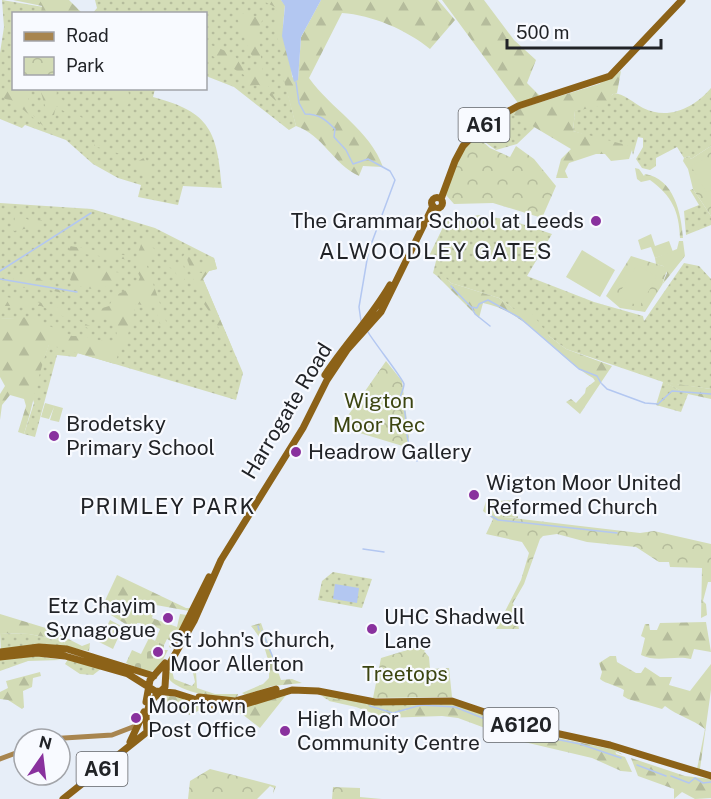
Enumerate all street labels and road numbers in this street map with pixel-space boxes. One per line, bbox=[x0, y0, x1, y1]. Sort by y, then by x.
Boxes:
road number: A61 bbox=[458, 108, 510, 142]
street label: Harrogate Road bbox=[236, 338, 337, 483]
road number: A6120 bbox=[484, 708, 558, 742]
road number: A61 bbox=[76, 752, 128, 786]

